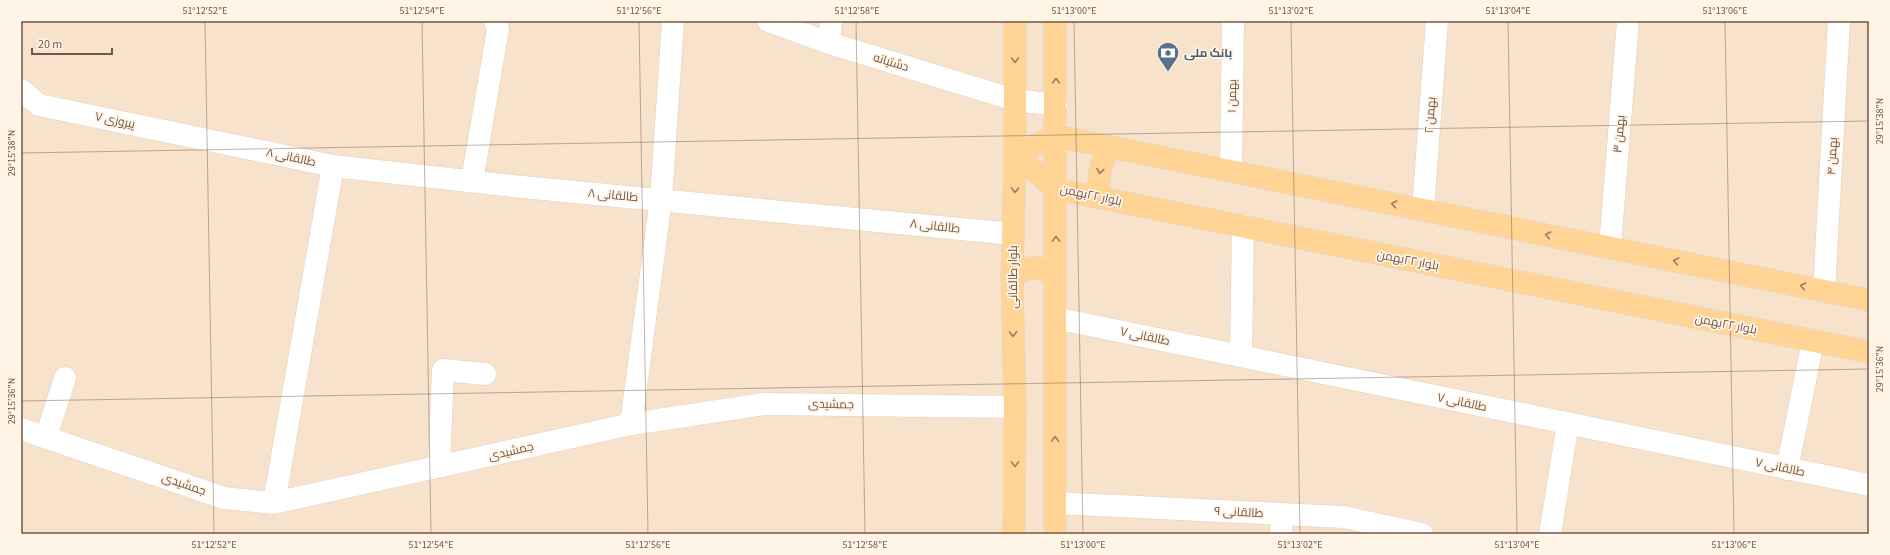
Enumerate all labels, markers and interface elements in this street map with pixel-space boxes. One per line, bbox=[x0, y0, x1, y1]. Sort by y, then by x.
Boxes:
text: 51°12'52"E bbox=[182, 4, 228, 18]
text: 51°12'54"E bbox=[399, 4, 445, 18]
text: 51°12'56"E bbox=[616, 4, 662, 18]
text: 51°12'58"E bbox=[834, 4, 880, 18]
text: 51°13'00"E bbox=[1051, 4, 1097, 18]
text: 51°13'02"E bbox=[1268, 4, 1314, 18]
text: 51°13'04"E bbox=[1485, 4, 1531, 18]
text: 51°13'06"E bbox=[1702, 4, 1748, 18]
scale bar bbox=[32, 30, 112, 56]
text: 20 m bbox=[38, 36, 62, 53]
bank icon: بانک ملی bbox=[1155, 40, 1181, 73]
place label: بانک ملی bbox=[1184, 45, 1232, 62]
street label: دشتیانه bbox=[871, 49, 911, 76]
one-way arrow bbox=[1011, 57, 1019, 63]
one-way arrow bbox=[1051, 78, 1060, 84]
street label: بهمن ۱ bbox=[1224, 79, 1241, 113]
street label: بهمن ۲ bbox=[1421, 96, 1440, 134]
text: 29°15'38"N bbox=[1873, 98, 1887, 144]
street label: پیروزی ۷ bbox=[93, 108, 137, 133]
street label: بهمن ۳ bbox=[1609, 114, 1630, 154]
text: 29°15'38"N bbox=[5, 130, 19, 176]
street label: بهمن ۴ bbox=[1823, 137, 1842, 175]
street label: طالقانی ۸ bbox=[264, 144, 318, 171]
one-way arrow bbox=[1096, 168, 1104, 174]
street label: بلوار ۲۲بهمن bbox=[1058, 181, 1123, 210]
street label: طالقانی ۸ bbox=[587, 185, 639, 206]
one-way arrow bbox=[1010, 187, 1019, 193]
one-way arrow bbox=[1390, 200, 1397, 208]
street label: طالقانی ۸ bbox=[909, 215, 961, 238]
one-way arrow bbox=[1545, 231, 1552, 239]
one-way arrow bbox=[1052, 236, 1060, 242]
street label: بلوار طالقانی bbox=[1005, 245, 1022, 309]
street label: بلوار ۲۲بهمن bbox=[1375, 246, 1440, 275]
one-way arrow bbox=[1673, 257, 1679, 265]
one-way arrow bbox=[1800, 283, 1806, 291]
street label: بلوار ۲۲بهمن bbox=[1693, 310, 1758, 339]
street label: طالقانی ۷ bbox=[1118, 323, 1172, 350]
one-way arrow bbox=[1009, 331, 1017, 337]
text: 29°15'36"N bbox=[1873, 346, 1887, 392]
text: 29°15'36"N bbox=[5, 378, 19, 424]
street label: طالقانی ۷ bbox=[1435, 389, 1489, 416]
street label: جمشیدی bbox=[808, 396, 854, 413]
one-way arrow bbox=[1051, 436, 1059, 442]
street label: جمشیدی bbox=[487, 438, 535, 465]
street label: طالقانی ۷ bbox=[1753, 454, 1807, 481]
one-way arrow bbox=[1011, 461, 1019, 467]
street label: جمشیدی bbox=[159, 469, 208, 500]
street label: طالقانی ۹ bbox=[1214, 503, 1264, 522]
text: 51°12'52"E bbox=[191, 538, 237, 552]
text: 51°12'54"E bbox=[408, 538, 454, 552]
text: 51°12'56"E bbox=[625, 538, 671, 552]
text: 51°12'58"E bbox=[842, 538, 888, 552]
text: 51°13'00"E bbox=[1060, 538, 1106, 552]
text: 51°13'02"E bbox=[1277, 538, 1323, 552]
text: 51°13'04"E bbox=[1494, 538, 1540, 552]
text: 51°13'06"E bbox=[1711, 538, 1757, 552]

